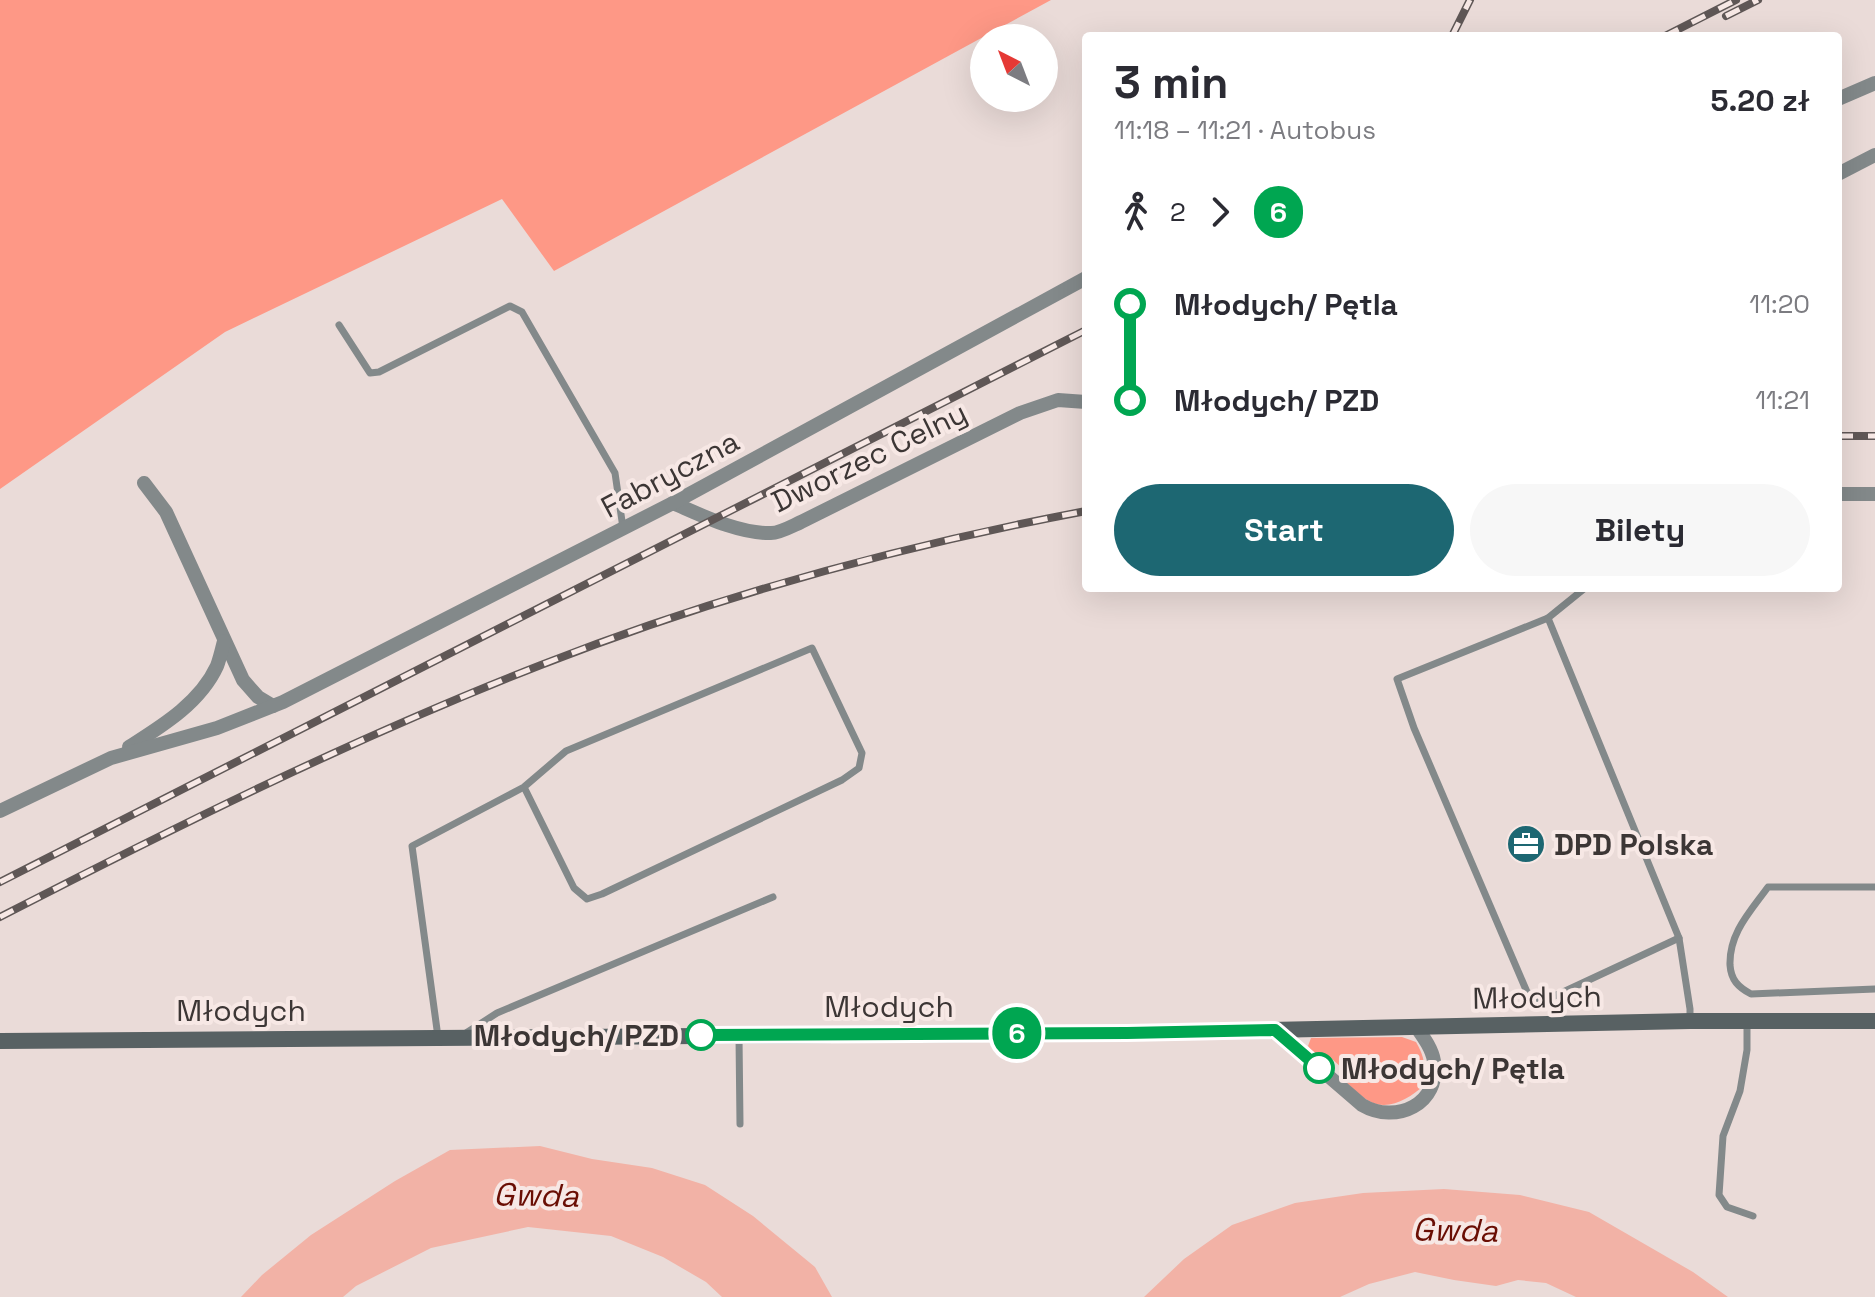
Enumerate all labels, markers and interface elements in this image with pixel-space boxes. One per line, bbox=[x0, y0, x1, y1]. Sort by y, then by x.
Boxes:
north arrow bbox=[970, 24, 1058, 112]
map controls bbox=[970, 24, 1058, 112]
text: 3 min bbox=[1114, 55, 1228, 111]
text: 5.20 zł bbox=[1710, 81, 1810, 120]
text: 11:18 – 11:21 · Autobus bbox=[1114, 113, 1376, 147]
icon: walk bbox=[1114, 190, 1158, 234]
icon: forward bbox=[1198, 190, 1242, 234]
text: 6 bbox=[1270, 194, 1287, 230]
text: 2 bbox=[1170, 195, 1186, 229]
text: Młodych/ Pętla bbox=[1174, 285, 1398, 324]
text: 11:20 bbox=[1749, 287, 1810, 321]
text: Młodych/ PZD bbox=[1174, 381, 1379, 420]
text: 11:21 bbox=[1755, 383, 1810, 417]
street label: Dworzec Celny bbox=[765, 393, 973, 521]
street label: Fabryczna bbox=[594, 421, 746, 527]
button: Start bbox=[1114, 484, 1454, 576]
button: Bilety bbox=[1470, 484, 1810, 576]
office icon: DPD Polska bbox=[1505, 823, 1547, 865]
place label: DPD Polska bbox=[1554, 825, 1713, 864]
street label: Młodych bbox=[1472, 976, 1602, 1018]
street label: Młodych bbox=[824, 987, 954, 1026]
street label: Młodych bbox=[176, 991, 306, 1030]
line badge: 6 bbox=[991, 1007, 1043, 1059]
text: 6 bbox=[1008, 1015, 1026, 1051]
place label: Młodych/ PZD bbox=[474, 1016, 679, 1055]
marker: Młodych/ PZD bbox=[686, 1020, 716, 1050]
place label: Młodych/ Pętla bbox=[1341, 1049, 1565, 1088]
marker: Młodych/ Pętla bbox=[1304, 1053, 1334, 1083]
water label: Gwda bbox=[493, 1174, 580, 1216]
water label: Gwda bbox=[1412, 1209, 1499, 1251]

